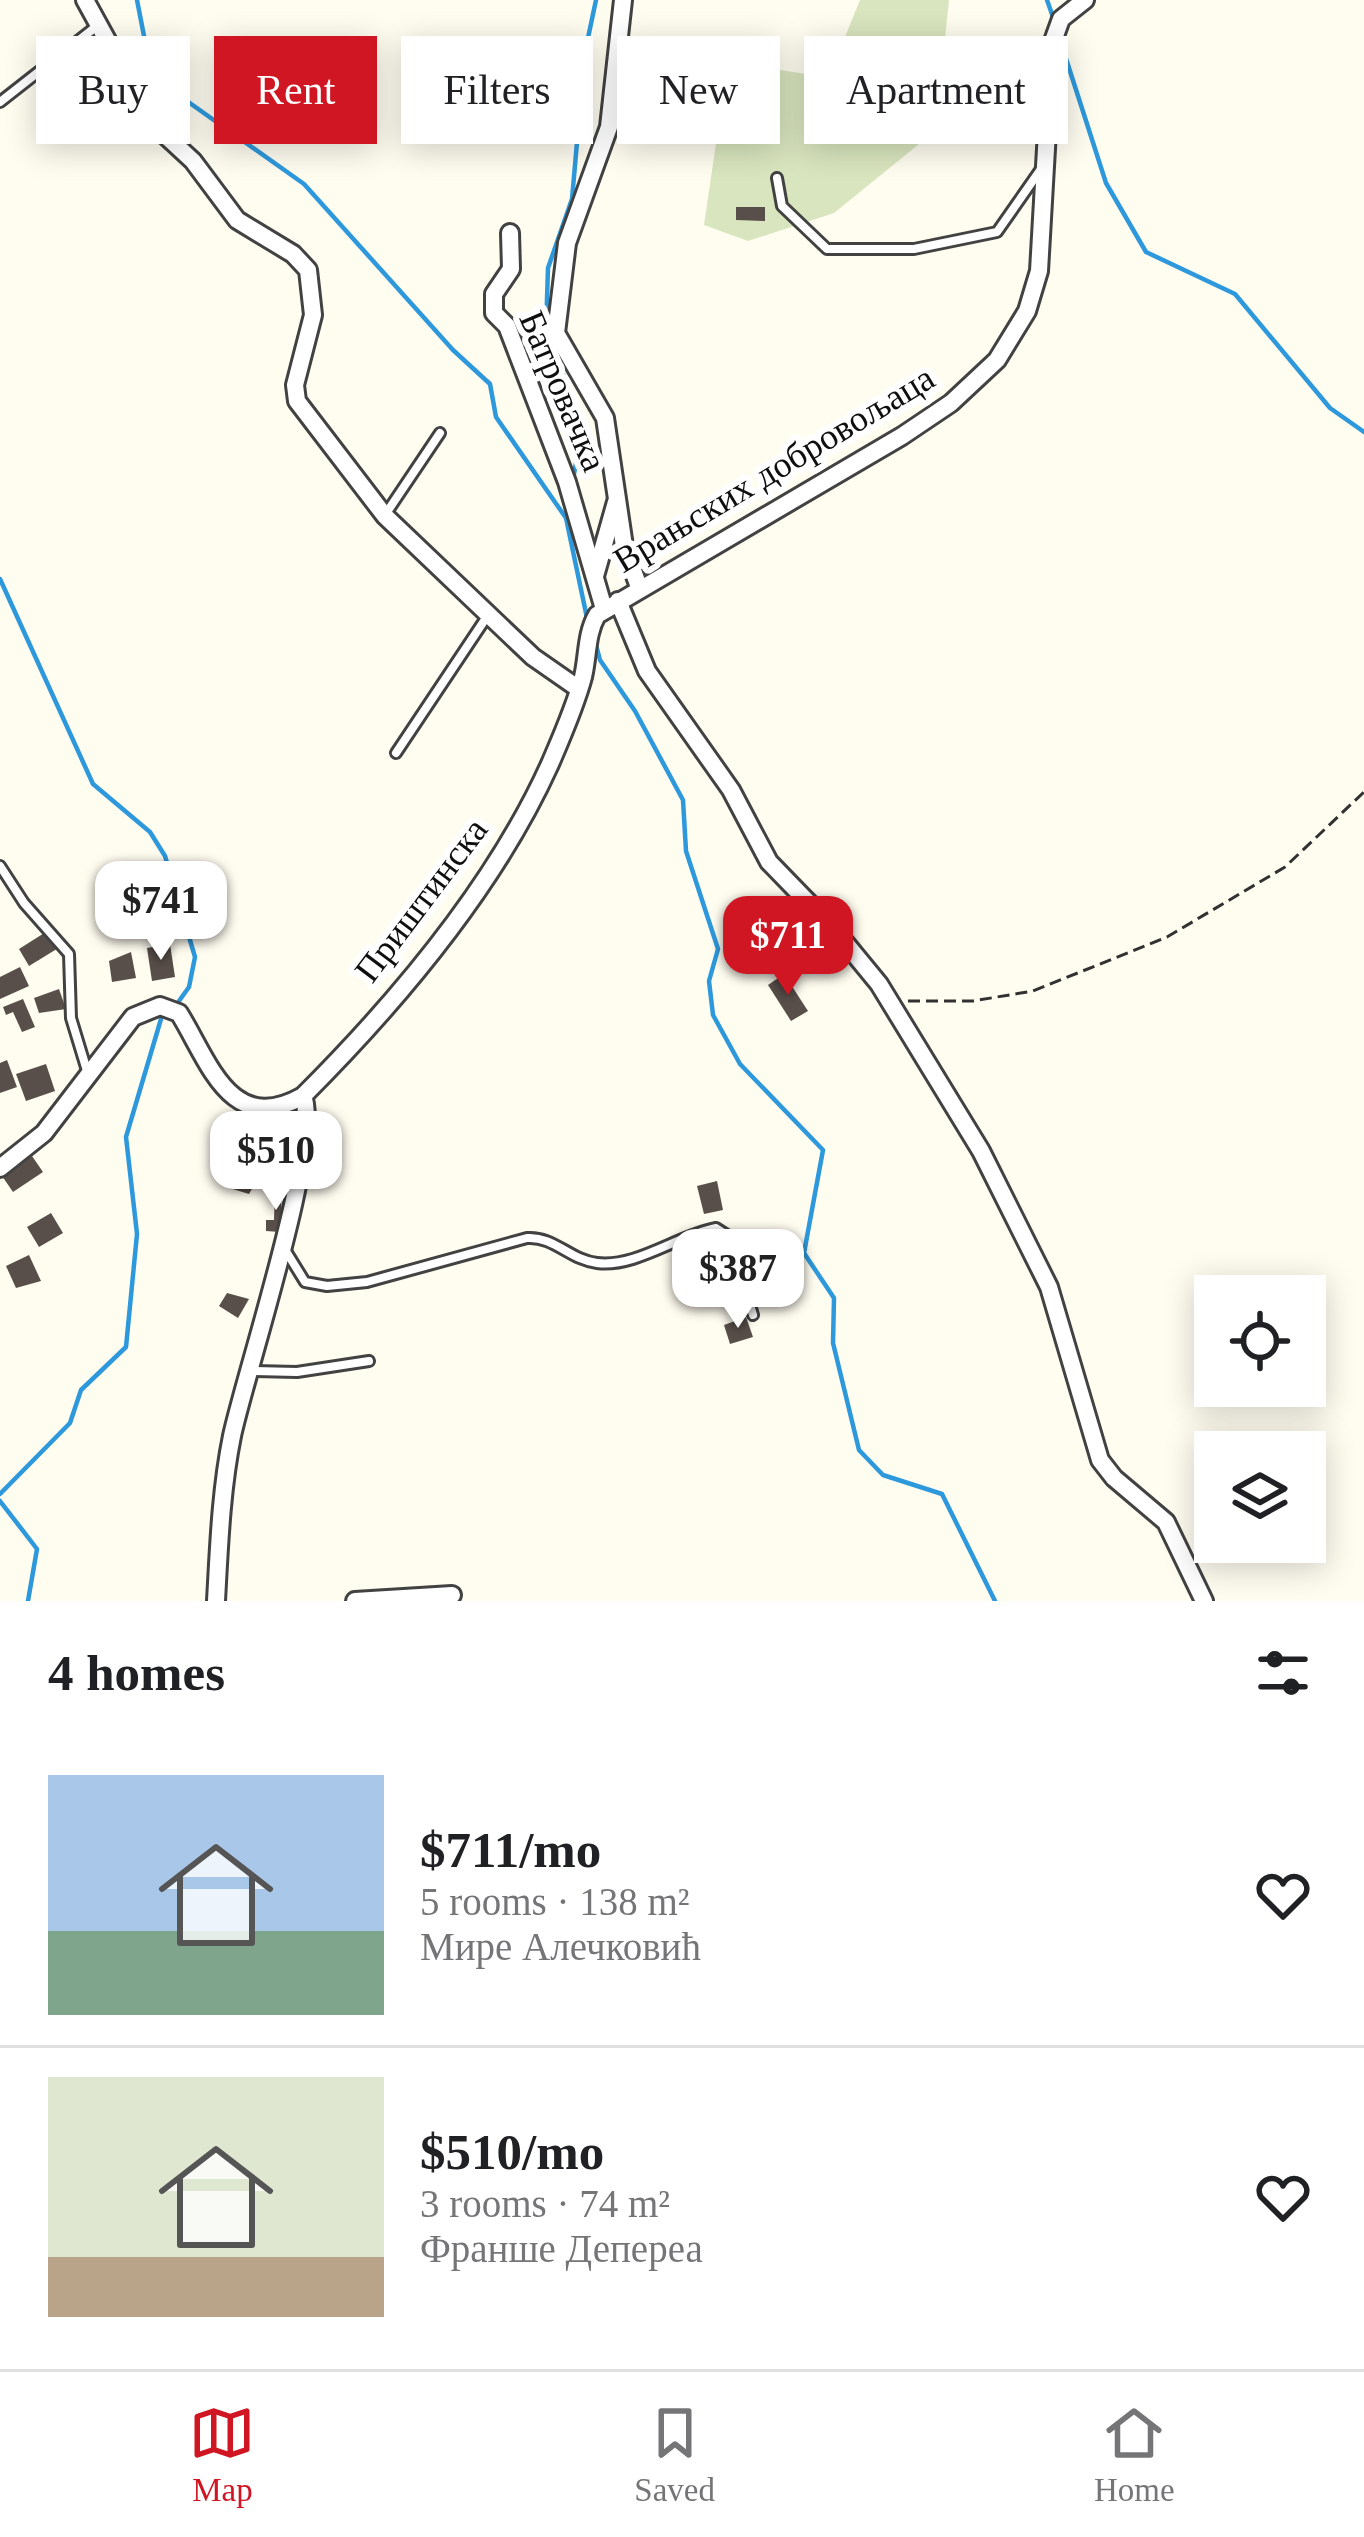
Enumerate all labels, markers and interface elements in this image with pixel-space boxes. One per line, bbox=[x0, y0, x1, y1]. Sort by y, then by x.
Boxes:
chip: Buy bbox=[36, 36, 190, 144]
chip: Rent bbox=[214, 36, 377, 144]
chip: Filters bbox=[401, 36, 593, 144]
chip: New bbox=[617, 36, 780, 144]
chip: Apartment bbox=[804, 36, 1068, 144]
street label: Батровачка bbox=[511, 305, 615, 477]
street label: Врањских добровољаца bbox=[607, 357, 941, 581]
street label: Приштинска bbox=[347, 810, 495, 990]
pin: $741 bbox=[90, 861, 232, 963]
text: $741 bbox=[122, 878, 200, 921]
pin: $711 bbox=[717, 896, 859, 998]
text: $711 bbox=[750, 913, 826, 956]
pin: $510 bbox=[205, 1111, 347, 1213]
text: $510 bbox=[237, 1128, 315, 1171]
pin: $387 bbox=[667, 1229, 809, 1331]
text: $387 bbox=[699, 1246, 777, 1289]
map controls bbox=[1194, 1275, 1326, 1563]
button: locate bbox=[1194, 1275, 1326, 1407]
button: layers bbox=[1194, 1431, 1326, 1563]
icon: filters bbox=[1250, 1640, 1316, 1706]
text: 4 homes bbox=[48, 1645, 225, 1701]
text: $711/mo bbox=[420, 1822, 601, 1878]
icon: home bbox=[144, 1823, 288, 1967]
icon: heart bbox=[1250, 1862, 1316, 1928]
text: 5 rooms · 138 m² bbox=[420, 1880, 690, 1923]
text: Мире Алечковић bbox=[420, 1925, 701, 1968]
text: $510/mo bbox=[420, 2124, 604, 2180]
icon: home bbox=[144, 2125, 288, 2269]
icon: heart bbox=[1250, 2164, 1316, 2230]
text: 3 rooms · 74 m² bbox=[420, 2182, 670, 2225]
text: Франше Депереа bbox=[420, 2227, 703, 2270]
tab: Map bbox=[189, 2400, 255, 2509]
tab: Saved bbox=[634, 2400, 715, 2509]
tab: Home bbox=[1094, 2400, 1175, 2509]

